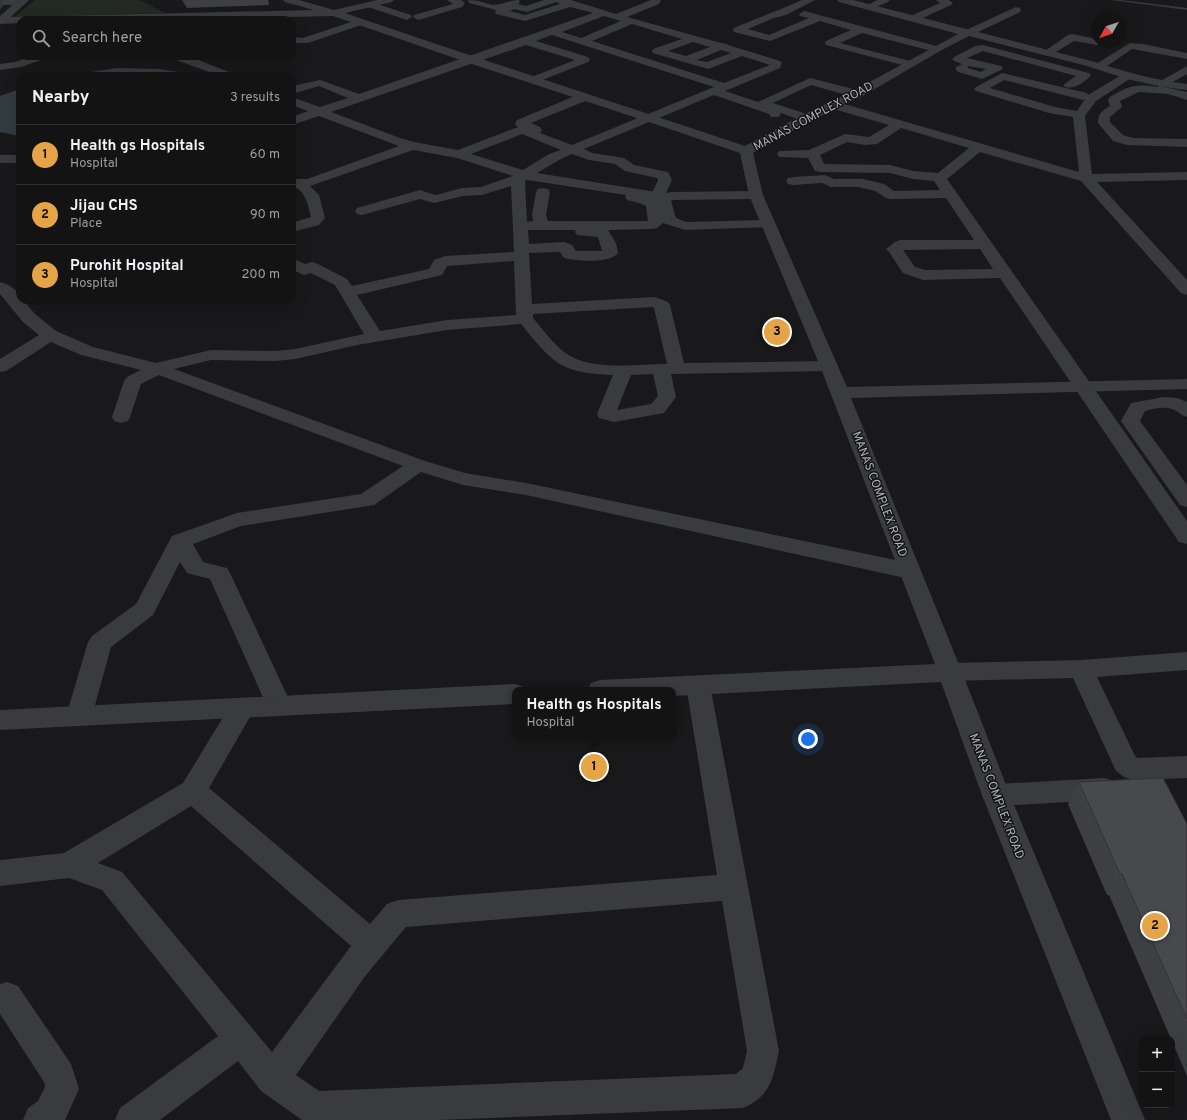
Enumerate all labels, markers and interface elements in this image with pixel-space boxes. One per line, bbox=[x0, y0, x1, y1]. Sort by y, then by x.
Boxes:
north arrow bbox=[1091, 12, 1127, 48]
search box bbox=[16, 16, 296, 60]
icon: search bbox=[30, 27, 52, 49]
text: Search here bbox=[62, 29, 142, 48]
street label: MANAS COMPLEX ROAD bbox=[751, 79, 876, 155]
text: Nearby bbox=[32, 87, 89, 109]
text: 3 results bbox=[230, 90, 280, 106]
text: Health gs Hospitals bbox=[70, 137, 205, 156]
text: 1 bbox=[42, 147, 48, 163]
text: 60 m bbox=[250, 147, 280, 163]
text: Hospital bbox=[70, 156, 118, 172]
text: Jijau CHS bbox=[70, 197, 138, 216]
text: 2 bbox=[41, 207, 49, 223]
text: 90 m bbox=[250, 207, 280, 223]
text: Place bbox=[70, 216, 102, 232]
text: Purohit Hospital bbox=[70, 257, 184, 276]
text: 3 bbox=[41, 267, 49, 283]
text: 200 m bbox=[241, 267, 280, 283]
text: Hospital bbox=[70, 276, 118, 292]
pin: 3 bbox=[764, 317, 790, 347]
street label: MANAS COMPLEX ROAD bbox=[848, 429, 910, 559]
popup bbox=[512, 687, 676, 739]
text: Health gs Hospitals bbox=[526, 696, 662, 715]
text: Hospital bbox=[526, 715, 574, 731]
your location bbox=[798, 729, 818, 749]
street label: MANAS COMPLEX ROAD bbox=[965, 731, 1027, 861]
pin: 1 bbox=[581, 752, 607, 782]
pin: 2 bbox=[1142, 911, 1168, 941]
map controls bbox=[1139, 1036, 1175, 1108]
button: + bbox=[1139, 1036, 1175, 1072]
button: − bbox=[1139, 1072, 1175, 1108]

